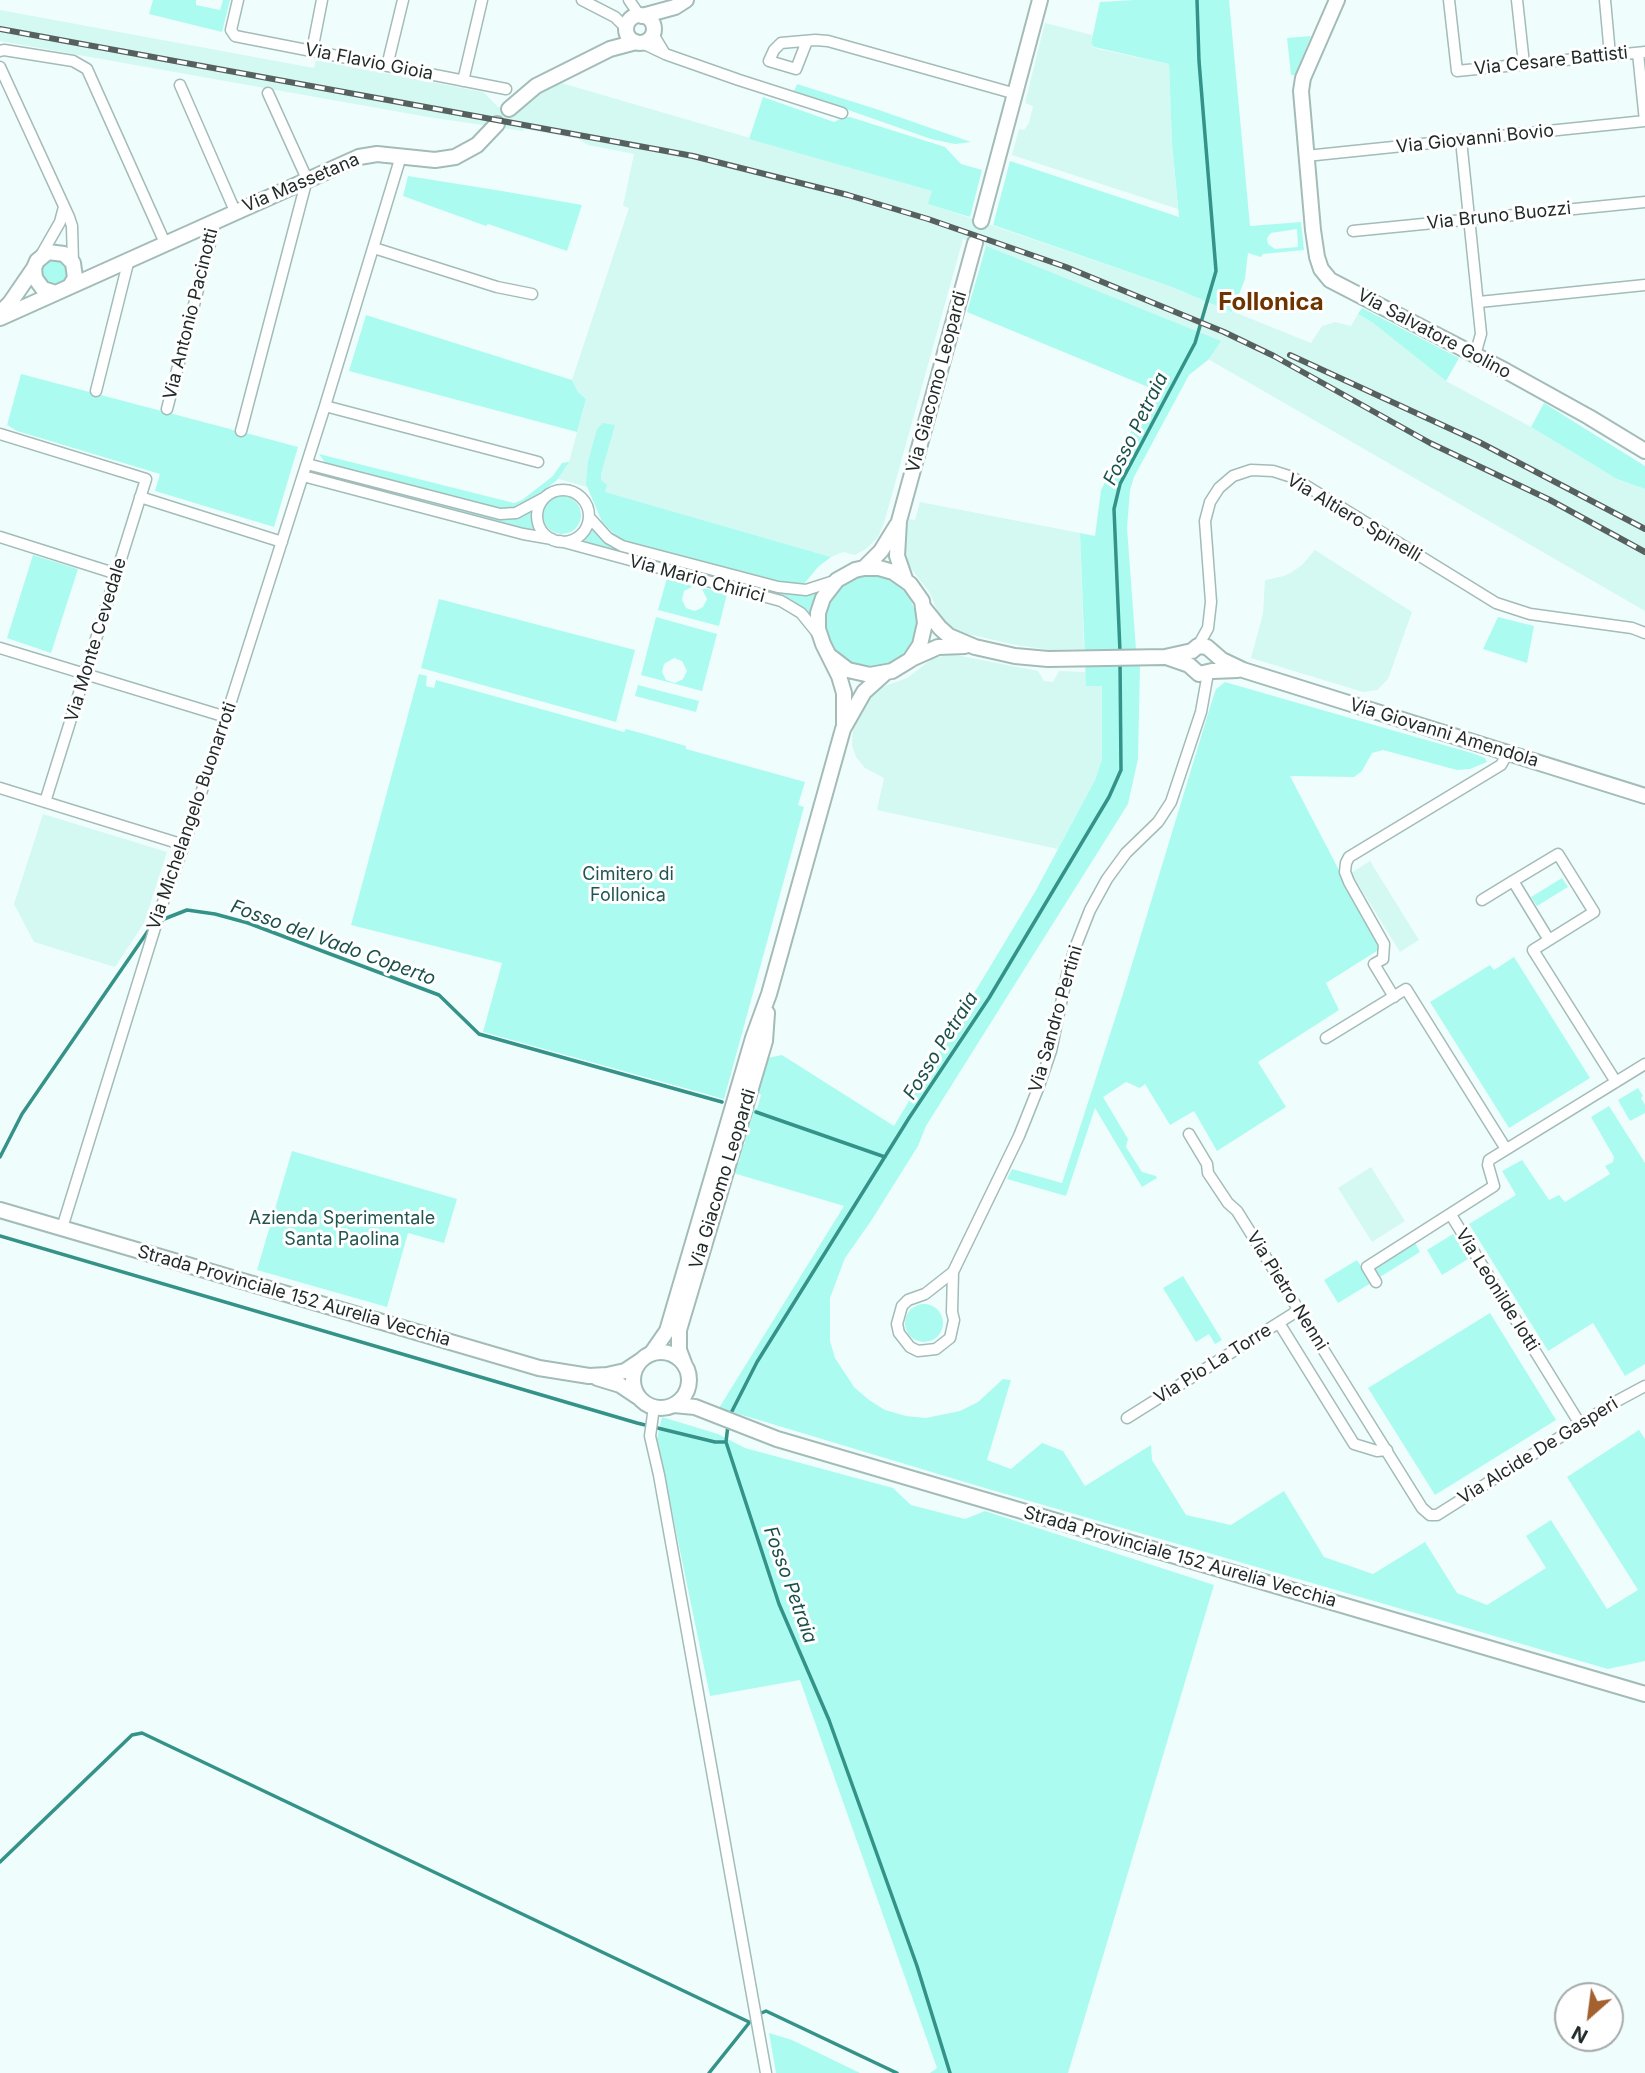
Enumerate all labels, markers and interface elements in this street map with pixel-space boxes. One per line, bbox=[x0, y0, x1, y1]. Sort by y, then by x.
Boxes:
street label: Via Flavio Gioia bbox=[303, 39, 435, 85]
street label: Via Cesare Battisti bbox=[1473, 42, 1629, 80]
street label: Via Giovanni Bovio bbox=[1395, 120, 1555, 158]
street label: Via Massetana bbox=[239, 149, 363, 217]
street label: Via Bruno Buozzi bbox=[1426, 198, 1572, 234]
street label: Via Antonio Pacinotti bbox=[159, 226, 223, 402]
street label: Via Salvatore Golino bbox=[1353, 284, 1515, 384]
street label: Via Giacomo Leopardi bbox=[902, 289, 972, 475]
district label: Follonica bbox=[1218, 289, 1324, 317]
water label: Fosso Petraia bbox=[1099, 369, 1173, 489]
street label: Via Altiero Spinelli bbox=[1283, 469, 1425, 567]
street label: Via Mario Chirici bbox=[627, 550, 767, 608]
street label: Via Monte Cevedale bbox=[61, 555, 131, 725]
street label: Via Giovanni Amendola bbox=[1347, 694, 1541, 772]
street label: Via Michelangelo Buonarroti bbox=[143, 699, 241, 933]
park label: Cimitero di Follonica bbox=[582, 864, 674, 906]
water label: Fosso del Vado Coperto bbox=[228, 895, 438, 991]
street label: Via Sandro Pertini bbox=[1025, 943, 1087, 1095]
water label: Fosso Petraia bbox=[899, 988, 983, 1104]
street label: Via Giacomo Leopardi bbox=[685, 1086, 761, 1272]
park label: Azienda Sperimentale Santa Paolina bbox=[249, 1208, 435, 1250]
street label: Via Leonilde Iotti bbox=[1451, 1225, 1543, 1355]
street label: Via Pietro Nenni bbox=[1242, 1228, 1332, 1354]
street label: Strada Provinciale 152 Aurelia Vecchia bbox=[135, 1241, 453, 1351]
street label: Via Pio La Torre bbox=[1150, 1319, 1276, 1409]
street label: Via Alcide De Gasperi bbox=[1454, 1393, 1622, 1509]
street label: Strada Provinciale 152 Aurelia Vecchia bbox=[1021, 1502, 1339, 1612]
water label: Fosso Petraia bbox=[758, 1523, 822, 1647]
north arrow bbox=[1554, 1982, 1624, 2052]
text: N bbox=[1568, 2021, 1592, 2048]

